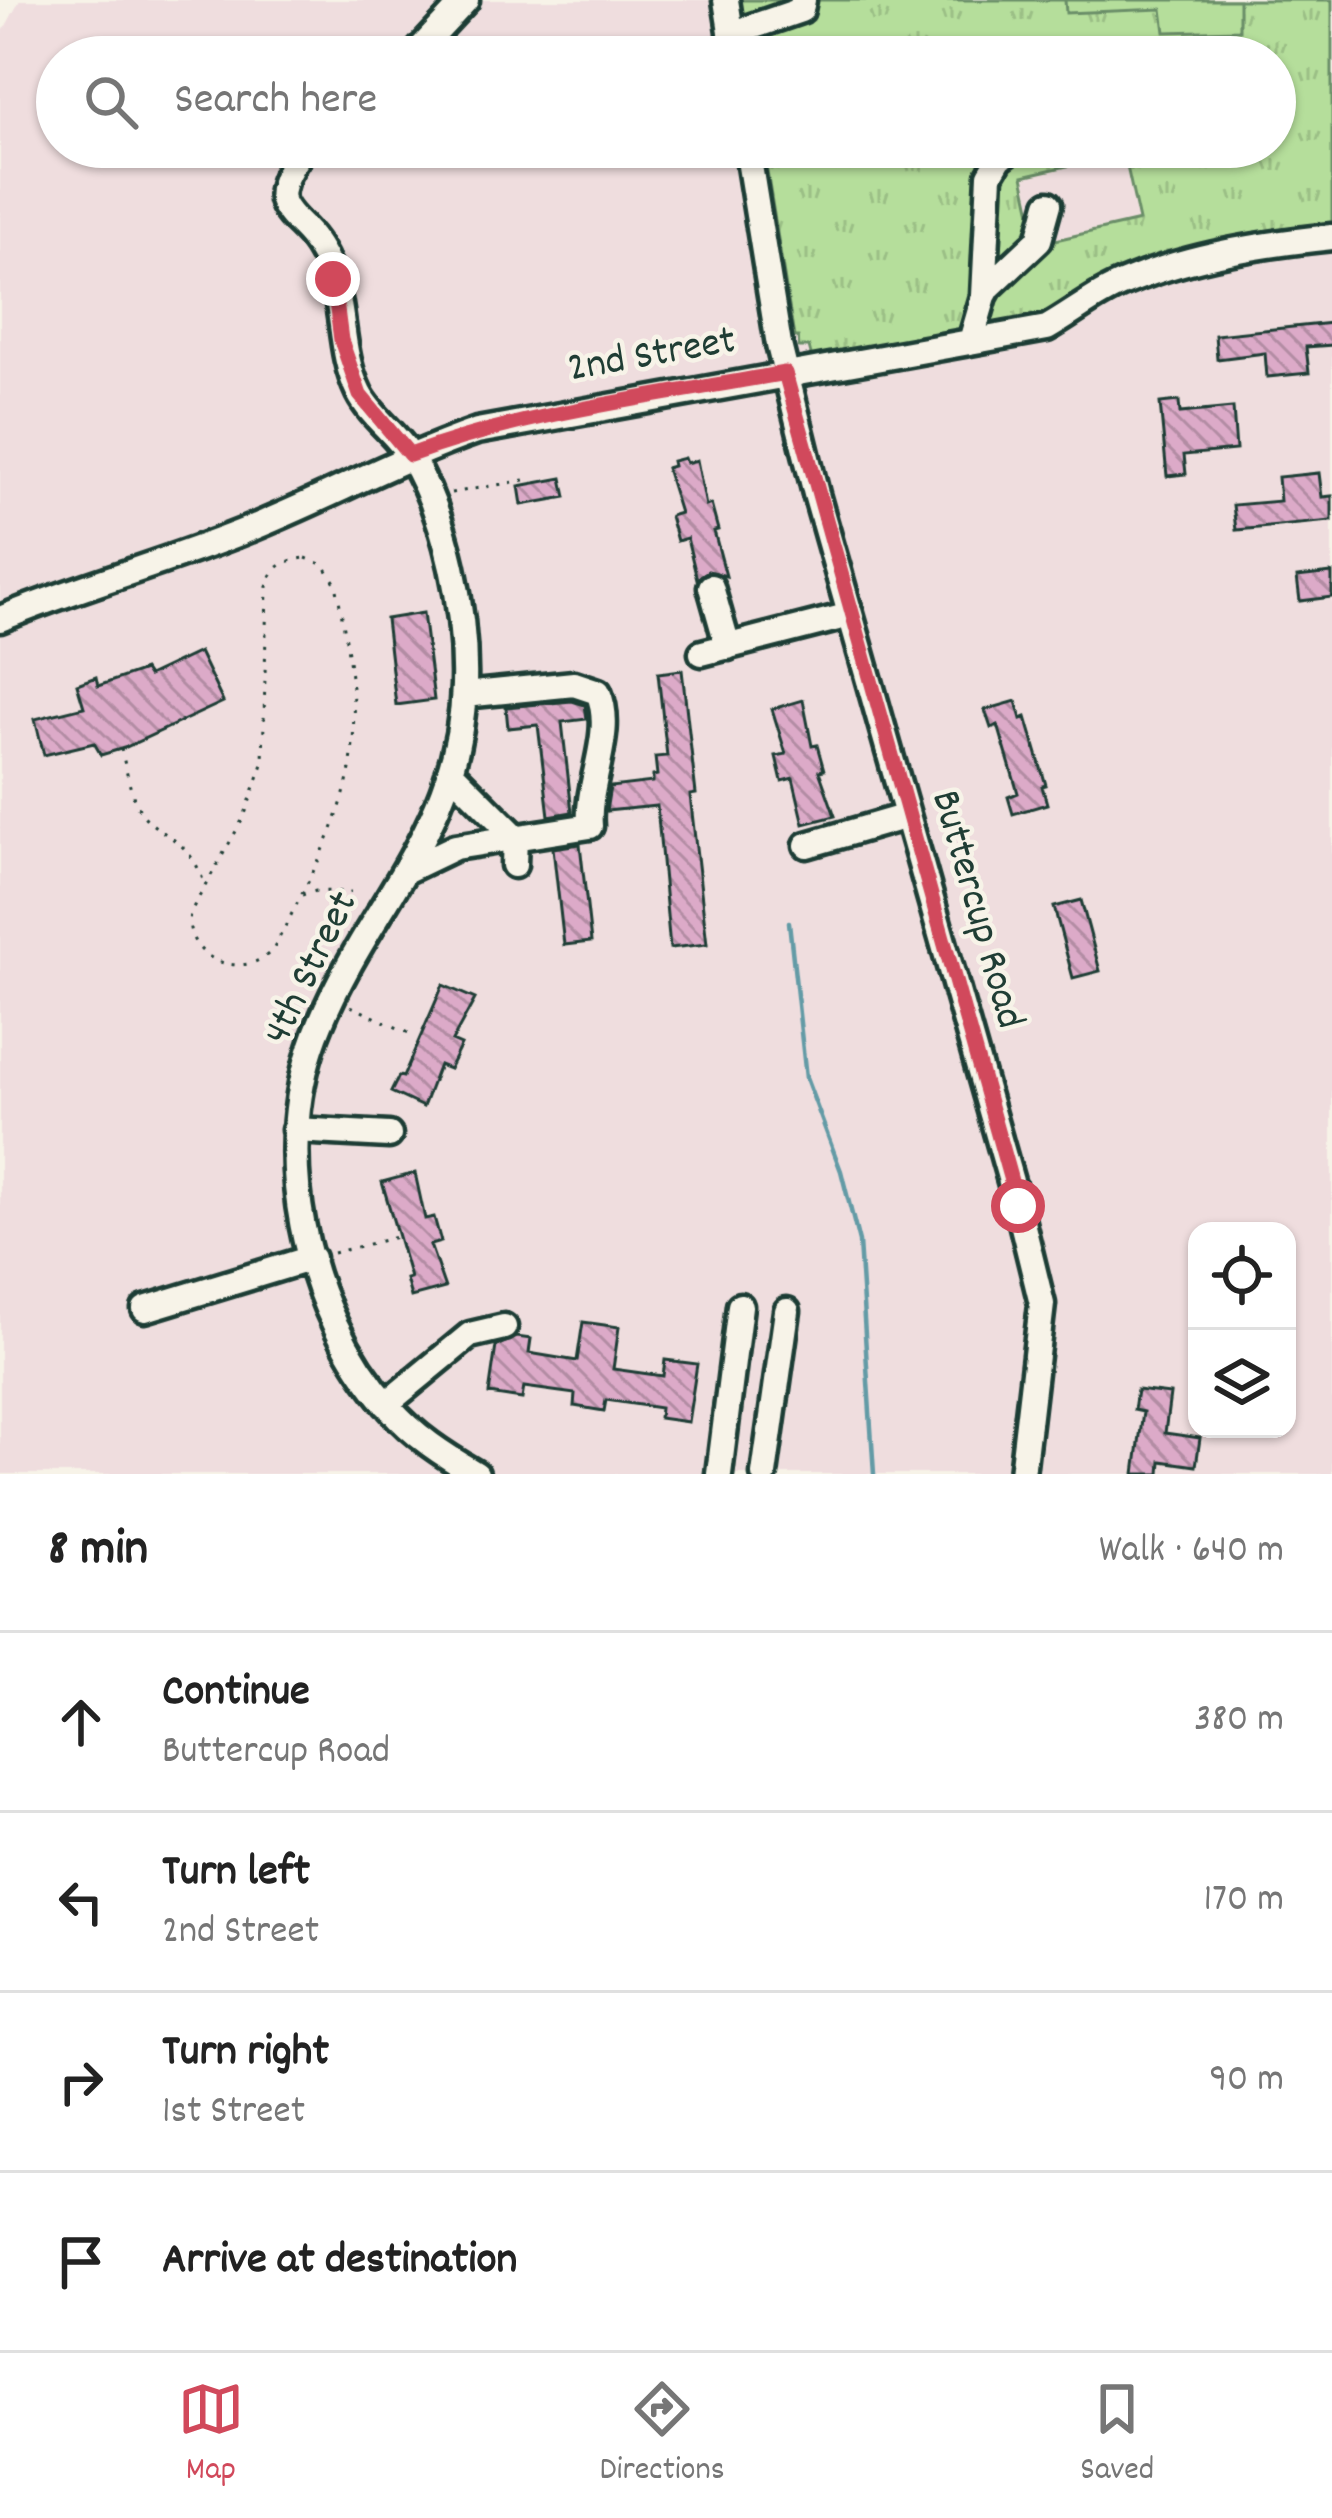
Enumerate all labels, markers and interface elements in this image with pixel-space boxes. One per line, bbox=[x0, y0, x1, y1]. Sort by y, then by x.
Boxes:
search box bbox=[36, 36, 1296, 168]
icon: search bbox=[78, 69, 144, 135]
text: Search here bbox=[174, 70, 377, 134]
route end bbox=[306, 252, 360, 306]
street label: 2nd Street bbox=[564, 313, 740, 401]
street label: Buttercup Road bbox=[912, 784, 1038, 1036]
street label: 4th Street bbox=[250, 882, 376, 1056]
route start bbox=[991, 1179, 1045, 1233]
map controls bbox=[1188, 1222, 1296, 1438]
button: locate bbox=[1188, 1222, 1296, 1330]
button: layers bbox=[1188, 1330, 1296, 1438]
text: 8 min bbox=[48, 1516, 148, 1588]
text: Walk · 640 m bbox=[1099, 1525, 1284, 1580]
text: Continue bbox=[162, 1662, 310, 1726]
icon: ahead bbox=[48, 1689, 114, 1755]
text: 380 m bbox=[1194, 1694, 1284, 1749]
text: Buttercup Road bbox=[162, 1726, 390, 1781]
text: Turn left bbox=[162, 1842, 310, 1906]
icon: left bbox=[48, 1869, 114, 1935]
text: 170 m bbox=[1204, 1874, 1284, 1929]
text: 2nd Street bbox=[162, 1906, 319, 1961]
text: Turn right bbox=[162, 2022, 329, 2086]
icon: right bbox=[48, 2049, 114, 2115]
text: 90 m bbox=[1209, 2054, 1284, 2109]
text: 1st Street bbox=[162, 2086, 305, 2141]
icon: arrive bbox=[48, 2229, 114, 2295]
text: Arrive at destination bbox=[162, 2230, 517, 2294]
tab: Map bbox=[178, 2376, 244, 2495]
tab: Directions bbox=[600, 2376, 725, 2495]
tab: Saved bbox=[1080, 2376, 1154, 2495]

